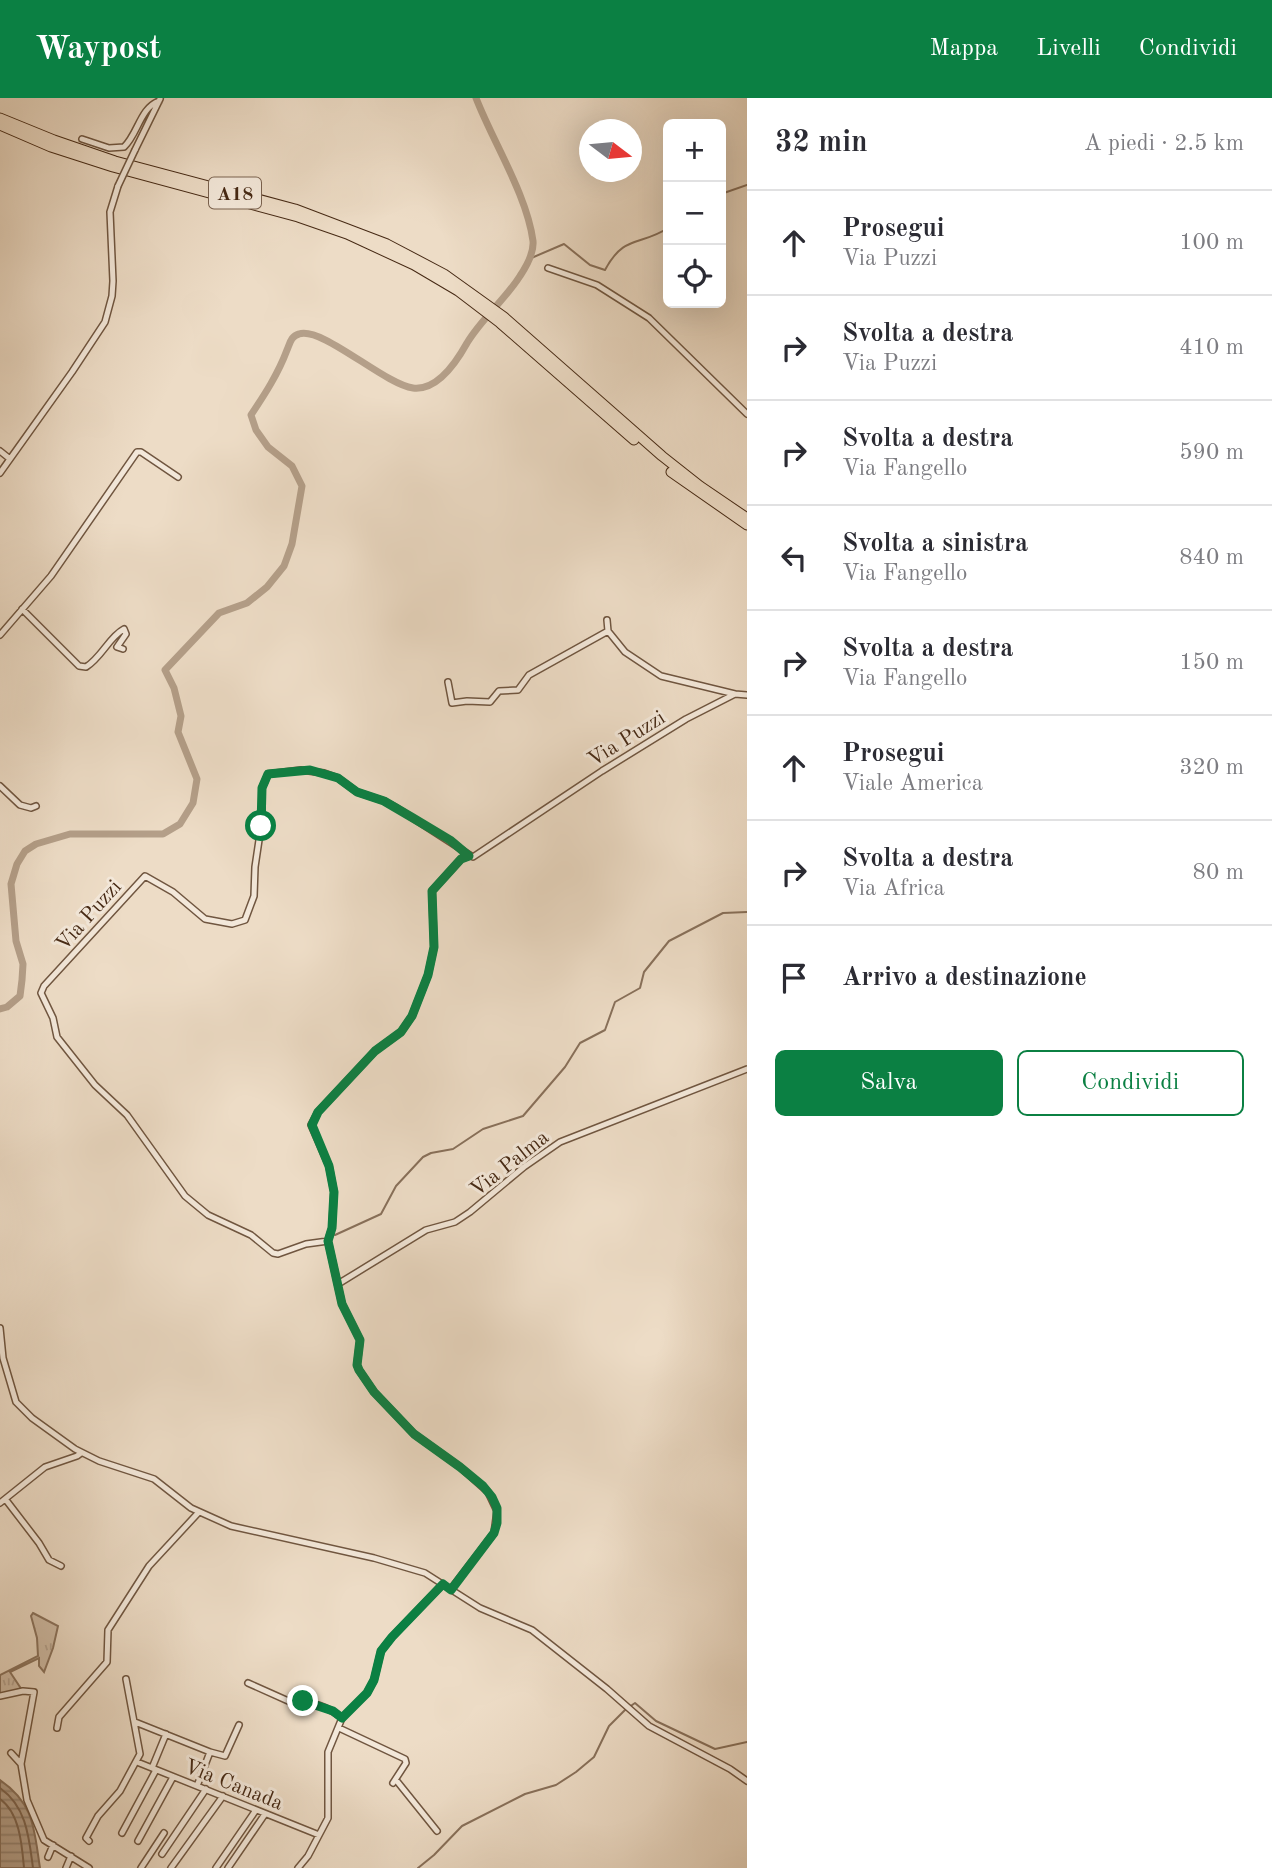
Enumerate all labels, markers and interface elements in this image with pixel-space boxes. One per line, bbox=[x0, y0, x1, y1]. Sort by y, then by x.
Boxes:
text: Waypost bbox=[35, 33, 161, 66]
text: Mappa bbox=[930, 37, 998, 61]
text: Livelli bbox=[1036, 37, 1101, 61]
text: Condividi bbox=[1139, 37, 1237, 61]
north arrow bbox=[579, 119, 642, 182]
map controls bbox=[663, 119, 726, 308]
button: + bbox=[663, 119, 726, 182]
text: 32 min bbox=[775, 128, 868, 158]
text: A piedi · 2.5 km bbox=[1084, 132, 1244, 155]
road number: A18 bbox=[209, 178, 261, 208]
button: − bbox=[663, 182, 726, 245]
text: Prosegui bbox=[842, 216, 945, 242]
icon: ahead bbox=[775, 224, 813, 262]
text: 100 m bbox=[1179, 231, 1244, 254]
button: locate bbox=[663, 245, 726, 308]
text: Via Puzzi bbox=[842, 247, 937, 270]
text: Svolta a destra bbox=[842, 321, 1013, 347]
icon: right bbox=[775, 329, 813, 367]
text: 410 m bbox=[1179, 336, 1244, 359]
text: Via Puzzi bbox=[842, 352, 937, 375]
text: Svolta a destra bbox=[842, 426, 1013, 452]
icon: right bbox=[775, 434, 813, 472]
text: 590 m bbox=[1179, 441, 1244, 464]
text: Via Fangello bbox=[842, 457, 967, 480]
text: Svolta a sinistra bbox=[842, 531, 1028, 557]
icon: left bbox=[775, 539, 813, 577]
text: 840 m bbox=[1179, 546, 1244, 569]
text: Via Fangello bbox=[842, 562, 967, 585]
text: Svolta a destra bbox=[842, 636, 1013, 662]
icon: right bbox=[775, 644, 813, 682]
text: 150 m bbox=[1179, 651, 1244, 674]
text: Via Fangello bbox=[842, 667, 967, 690]
street label: Via Puzzi bbox=[584, 707, 669, 771]
text: Prosegui bbox=[842, 741, 945, 767]
icon: ahead bbox=[775, 749, 813, 787]
text: 320 m bbox=[1179, 756, 1244, 779]
text: Viale America bbox=[842, 772, 983, 795]
route start bbox=[245, 810, 276, 841]
text: Svolta a destra bbox=[842, 846, 1013, 872]
icon: right bbox=[775, 854, 813, 892]
text: 80 m bbox=[1193, 861, 1244, 884]
street label: Via Puzzi bbox=[52, 877, 126, 955]
text: Via Africa bbox=[842, 877, 945, 900]
icon: arrive bbox=[775, 959, 813, 997]
text: Arrivo a destinazione bbox=[842, 965, 1087, 991]
button: Salva bbox=[775, 1050, 1003, 1116]
button: Condividi bbox=[1017, 1050, 1244, 1116]
street label: Via Palma bbox=[467, 1127, 553, 1201]
route end bbox=[287, 1685, 318, 1716]
street label: Via Canada bbox=[181, 1756, 286, 1815]

